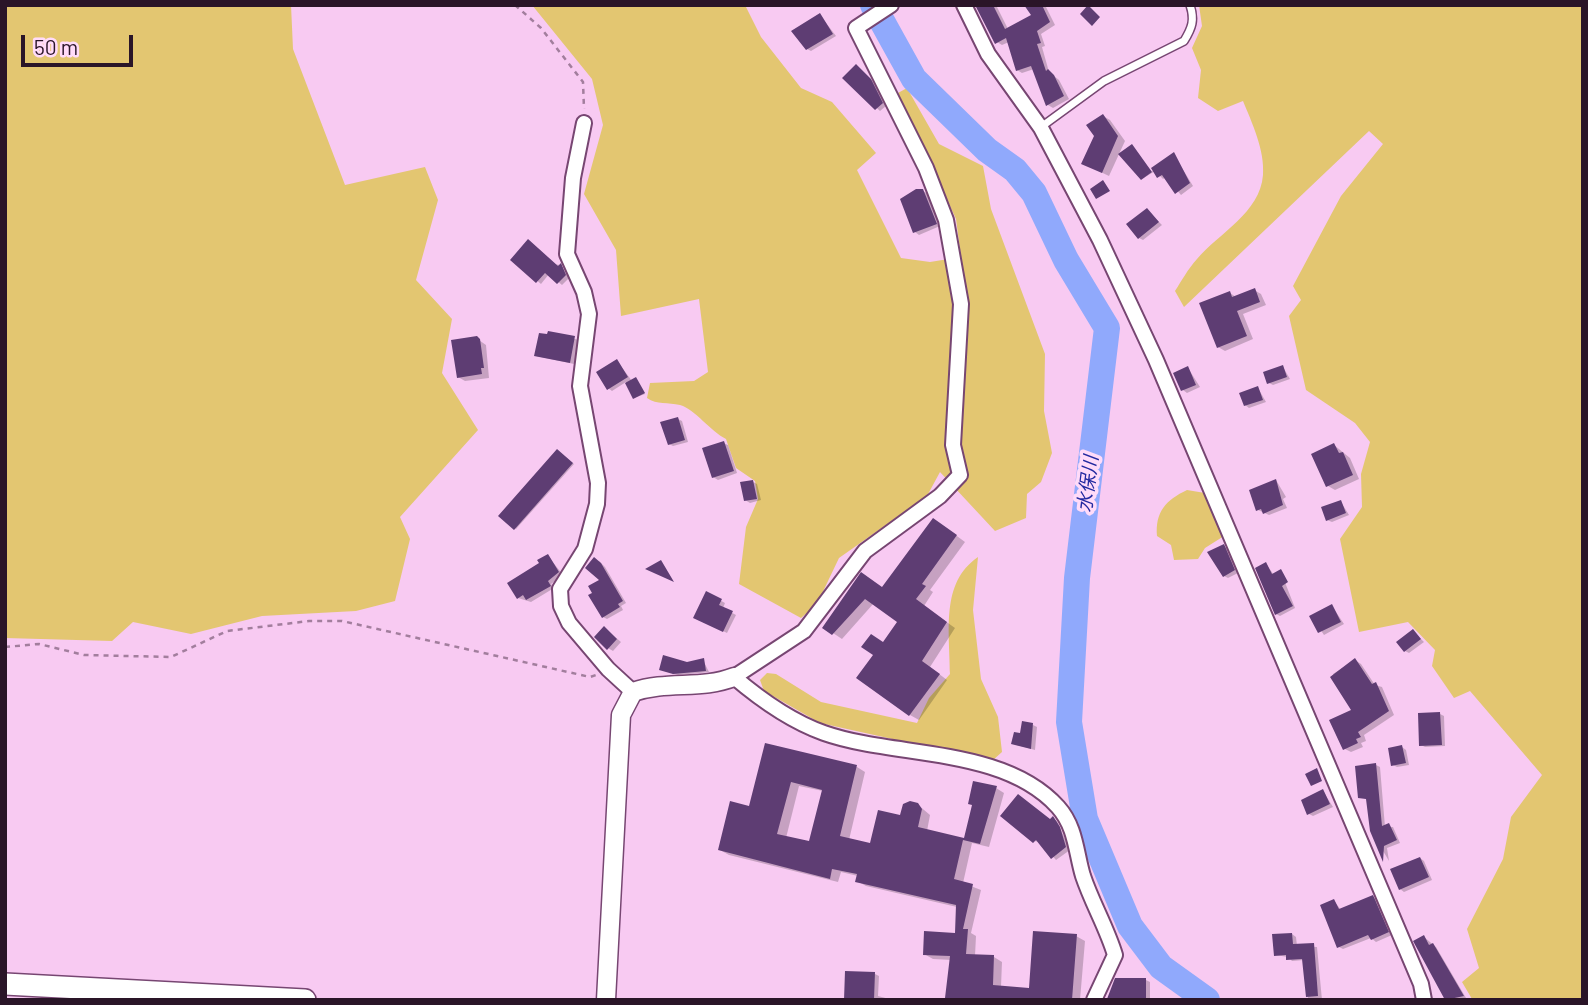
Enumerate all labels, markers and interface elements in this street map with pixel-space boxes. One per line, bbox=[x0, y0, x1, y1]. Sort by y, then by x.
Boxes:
scale bar bbox=[24, 21, 136, 65]
text: 50 m bbox=[34, 34, 78, 59]
water label: 水保川 bbox=[1073, 454, 1103, 514]

